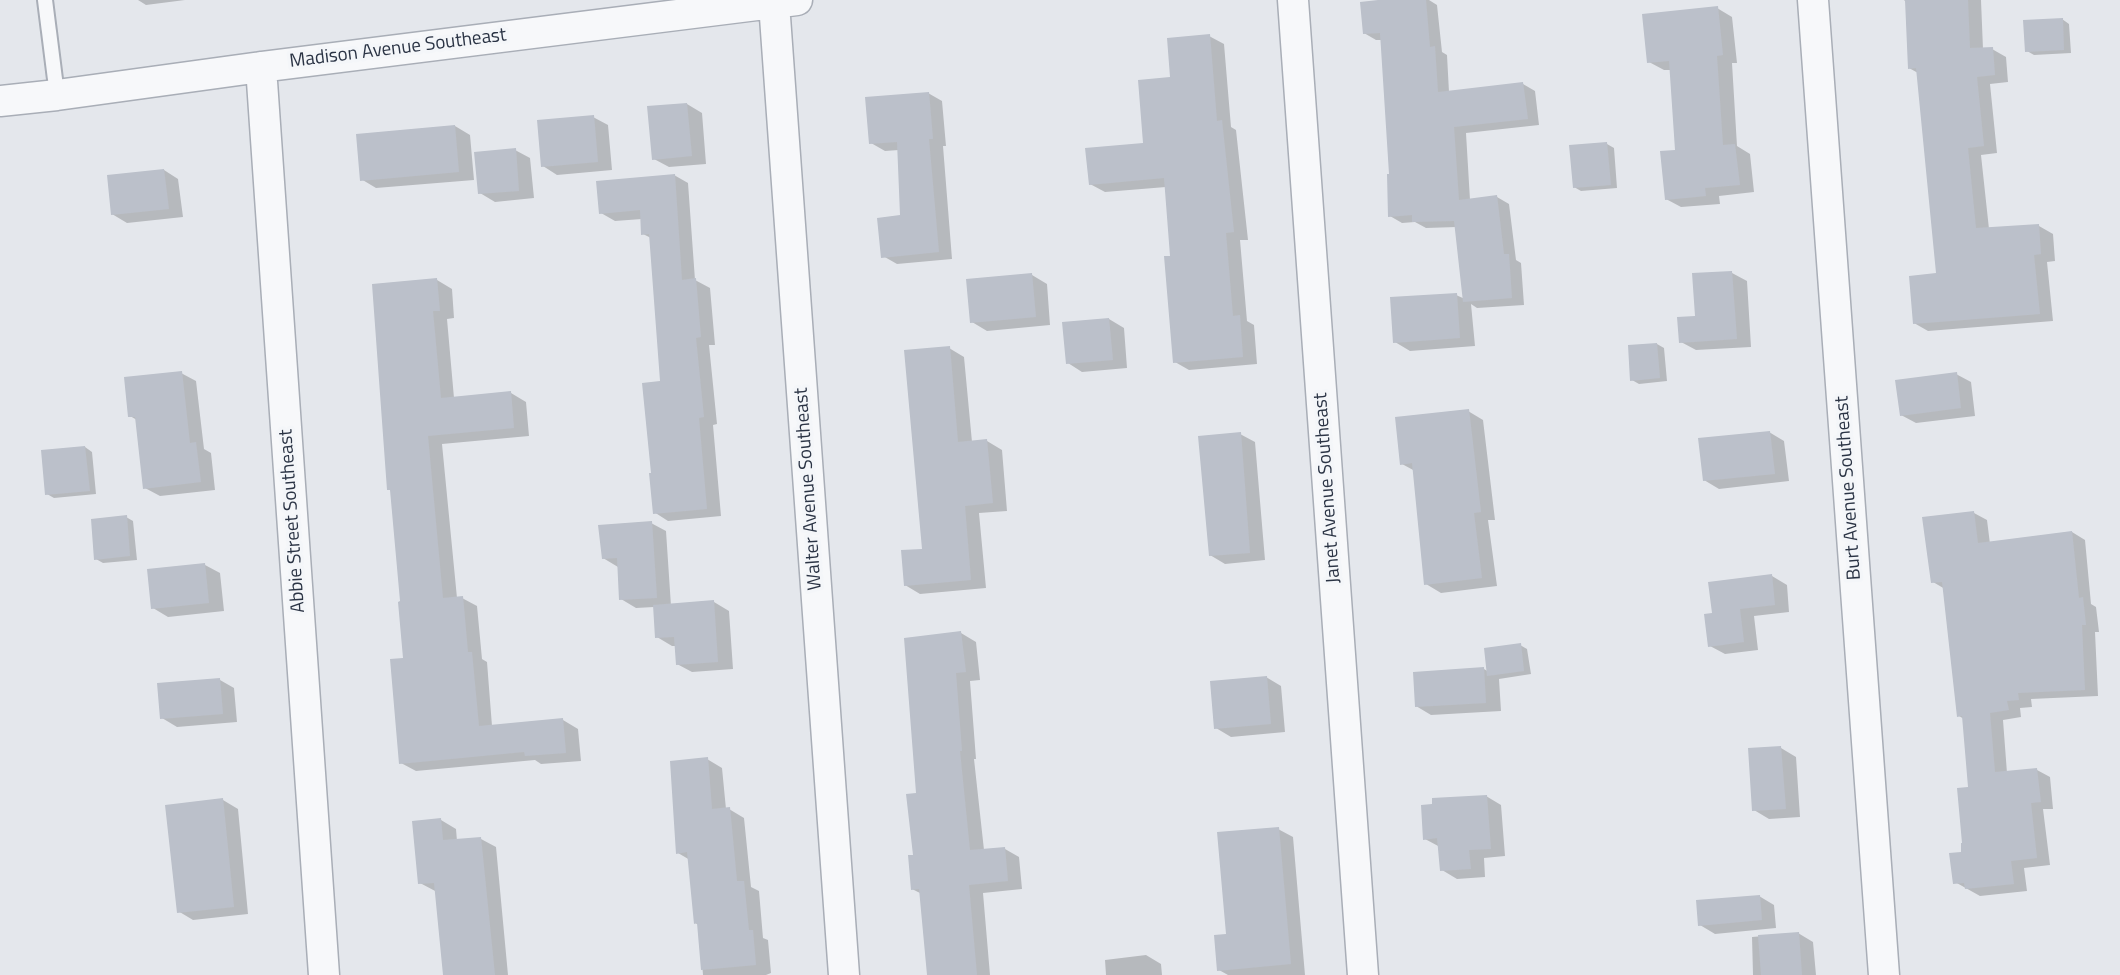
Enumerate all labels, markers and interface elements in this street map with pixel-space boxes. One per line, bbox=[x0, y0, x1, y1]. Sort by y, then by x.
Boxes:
street label: Madison Avenue Southeast bbox=[288, 24, 508, 74]
street label: Walter Avenue Southeast bbox=[791, 387, 827, 591]
street label: Janet Avenue Southeast bbox=[1310, 392, 1346, 584]
street label: Burt Avenue Southeast bbox=[1831, 395, 1867, 581]
street label: Abbie Street Southeast bbox=[275, 428, 311, 614]

